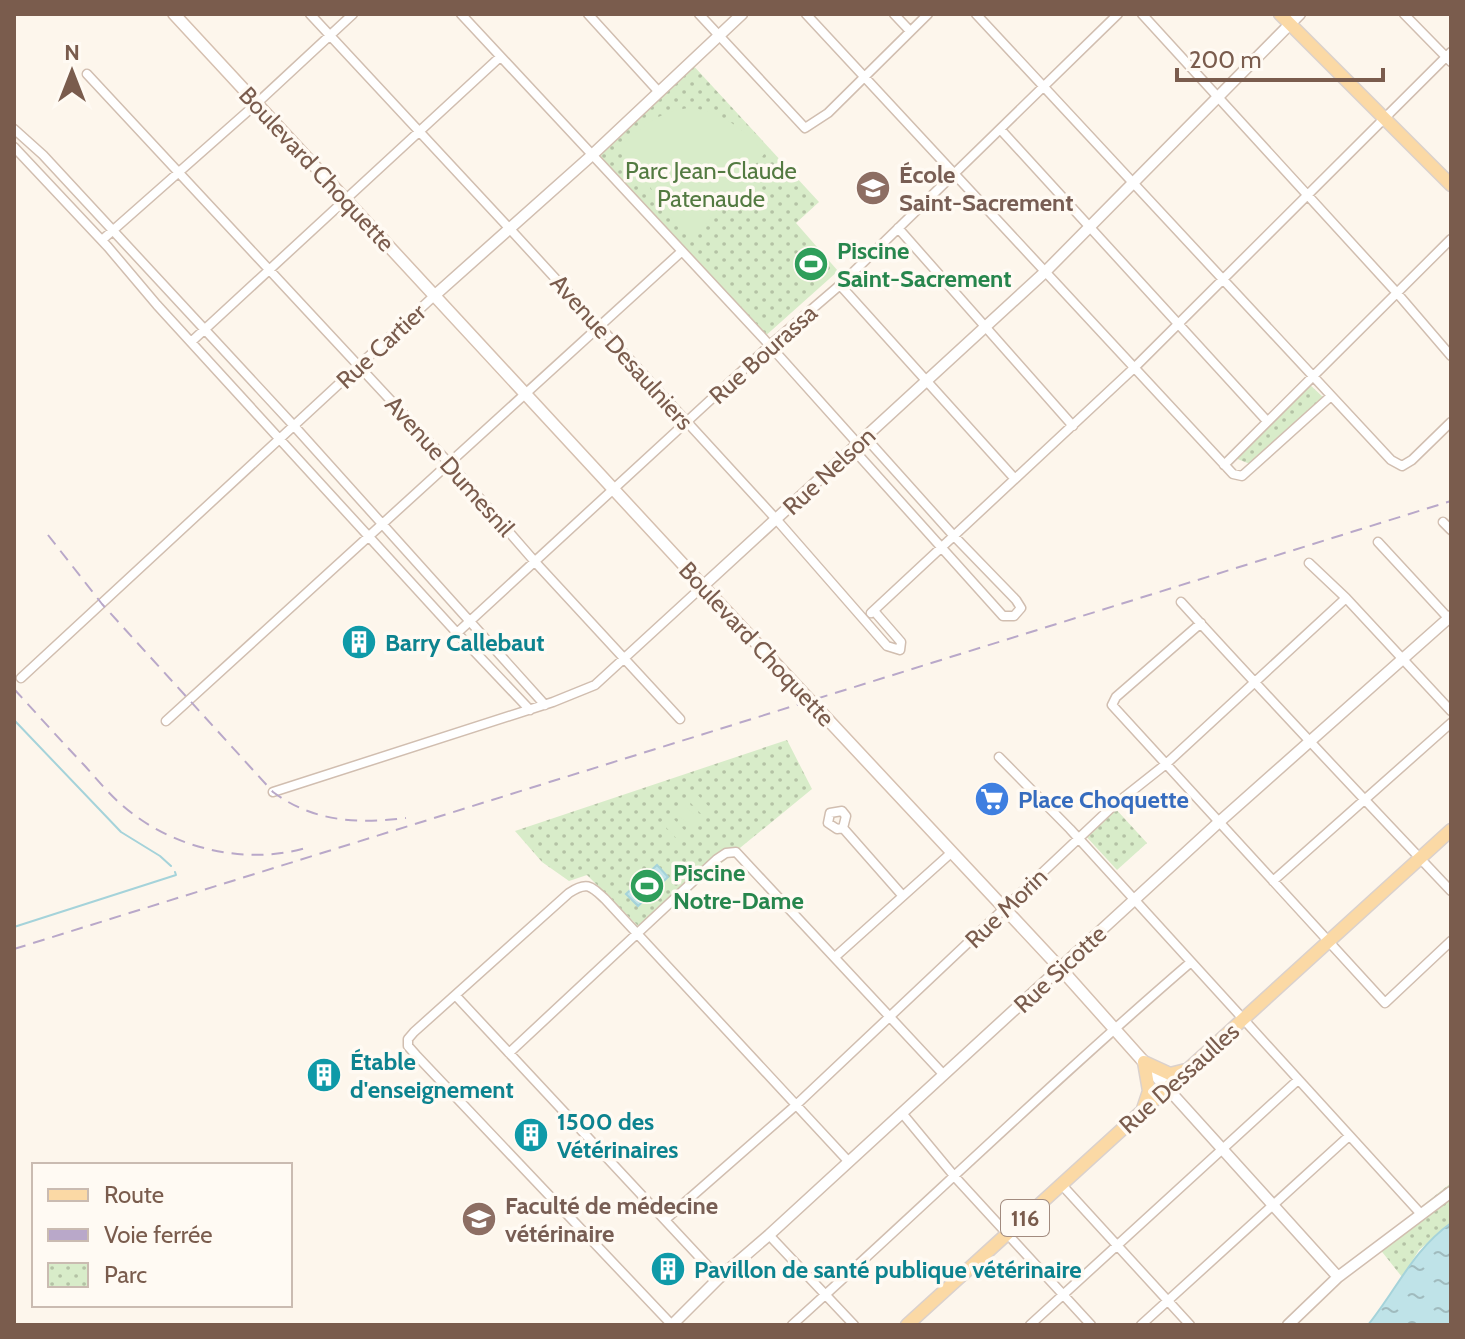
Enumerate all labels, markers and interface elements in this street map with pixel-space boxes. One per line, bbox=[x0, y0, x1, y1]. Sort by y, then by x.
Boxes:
north arrow bbox=[32, 32, 112, 112]
scale bar bbox=[1177, 32, 1383, 82]
text: N bbox=[64, 39, 80, 66]
text: 200 m bbox=[1189, 45, 1262, 74]
street label: Boulevard Choquette bbox=[233, 81, 401, 257]
park label: Parc Jean-Claude Patenaude bbox=[625, 156, 797, 213]
place label: École Saint-Sacrement bbox=[899, 160, 1073, 217]
school or university icon: École Saint-Sacrement bbox=[854, 169, 892, 207]
place label: Piscine Saint-Sacrement bbox=[837, 236, 1011, 293]
sports icon: Piscine Saint-Sacrement bbox=[792, 245, 830, 283]
street label: Avenue Desaulniers bbox=[545, 268, 699, 436]
street label: Rue Cartier bbox=[330, 297, 432, 395]
street label: Rue Bourassa bbox=[703, 298, 823, 410]
street label: Avenue Dumesnil bbox=[379, 390, 521, 542]
street label: Rue Nelson bbox=[777, 421, 881, 521]
street label: Boulevard Choquette bbox=[673, 556, 841, 732]
building icon: Barry Callebaut bbox=[340, 623, 378, 661]
place label: Barry Callebaut bbox=[385, 628, 545, 657]
supermarket icon: Place Choquette bbox=[973, 780, 1011, 818]
place label: Place Choquette bbox=[1018, 785, 1189, 814]
place label: Piscine Notre-Dame bbox=[673, 858, 804, 915]
street label: Rue Morin bbox=[959, 862, 1053, 954]
sports icon: Piscine Notre-Dame bbox=[628, 867, 666, 905]
street label: Rue Sicotte bbox=[1008, 919, 1112, 1019]
street label: Rue Dessaulles bbox=[1113, 1017, 1245, 1139]
place label: Étable d'enseignement bbox=[350, 1047, 514, 1104]
building icon: Étable d'enseignement bbox=[305, 1056, 343, 1094]
place label: 1500 des Vétérinaires bbox=[557, 1107, 678, 1164]
building icon: 1500 des Vétérinaires bbox=[512, 1116, 550, 1154]
legend bbox=[32, 1163, 292, 1307]
text: Route bbox=[104, 1180, 164, 1209]
place label: Faculté de médecine vétérinaire bbox=[505, 1191, 718, 1248]
school or university icon: Faculté de médecine vétérinaire bbox=[460, 1200, 498, 1238]
road number: 116 bbox=[1001, 1200, 1049, 1236]
text: Voie ferrée bbox=[104, 1220, 213, 1249]
building icon: Pavillon de santé publique vétérinaire bbox=[649, 1250, 687, 1288]
place label: Pavillon de santé publique vétérinaire bbox=[694, 1255, 1082, 1284]
text: Parc bbox=[104, 1260, 147, 1289]

